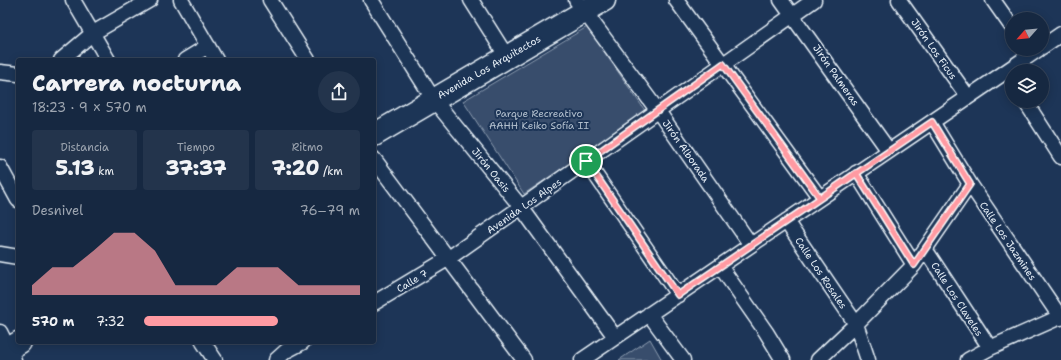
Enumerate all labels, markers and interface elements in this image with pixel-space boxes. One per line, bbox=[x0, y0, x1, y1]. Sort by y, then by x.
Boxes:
north arrow bbox=[1005, 12, 1049, 56]
map controls bbox=[1005, 12, 1049, 108]
street label: Jirón Los Ficus bbox=[908, 16, 960, 82]
street label: Avenida Los Arquitectos bbox=[435, 32, 543, 102]
street label: Jirón Palmeras bbox=[810, 42, 862, 108]
button: layers bbox=[1005, 64, 1049, 108]
text: Carrera nocturna bbox=[32, 69, 241, 98]
button: share bbox=[318, 71, 360, 113]
text: 18:23 · 9 × 570 m bbox=[32, 99, 147, 116]
park label: Parque Recreativo AAHH Keiko Sofía II bbox=[489, 107, 589, 132]
street label: Jirón Alborada bbox=[660, 117, 713, 185]
text: Distancia bbox=[60, 140, 109, 155]
text: Tiempo bbox=[177, 140, 215, 155]
text: Ritmo bbox=[292, 140, 323, 155]
pin bbox=[569, 144, 603, 178]
street label: Jirón Oasis bbox=[469, 145, 513, 195]
icon: arrive bbox=[575, 150, 597, 172]
text: 5.13 bbox=[55, 155, 95, 181]
text: 37:37 bbox=[166, 155, 226, 181]
text: 7:20 bbox=[272, 155, 319, 181]
text: km bbox=[95, 164, 114, 179]
text: /km bbox=[319, 164, 343, 179]
street label: Avenida Los Alpes bbox=[484, 175, 564, 237]
street label: Calle Los Jazmines bbox=[977, 199, 1039, 283]
text: Desnivel bbox=[32, 202, 83, 219]
text: 76–79 m bbox=[300, 202, 360, 219]
street label: Calle Los Rosales bbox=[792, 235, 850, 311]
street label: Calle Los Claveles bbox=[928, 259, 986, 339]
street label: Calle 7 bbox=[394, 267, 430, 295]
text: 570 m bbox=[32, 313, 74, 330]
text: 7:32 bbox=[96, 313, 125, 330]

